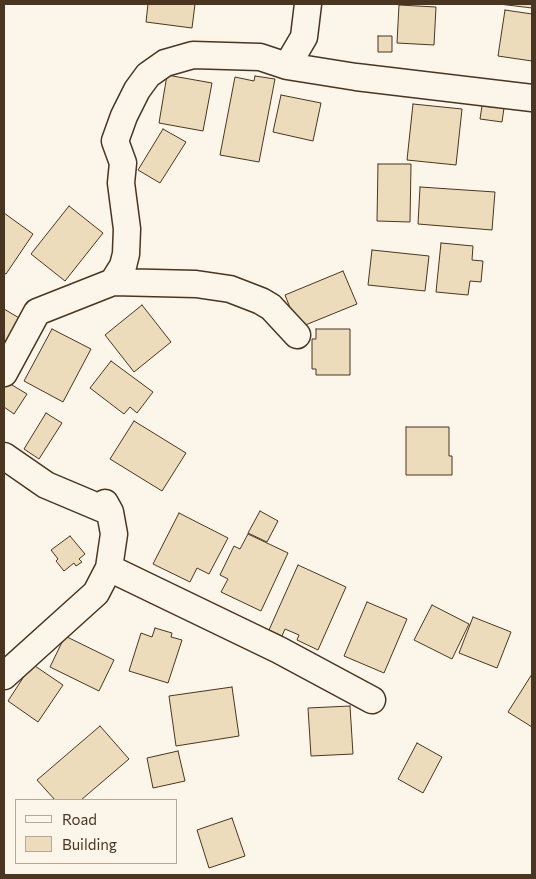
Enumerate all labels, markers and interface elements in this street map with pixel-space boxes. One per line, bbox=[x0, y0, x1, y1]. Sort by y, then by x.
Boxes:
legend bbox=[15, 799, 178, 864]
text: Road bbox=[62, 810, 97, 828]
text: Building bbox=[62, 835, 117, 853]

